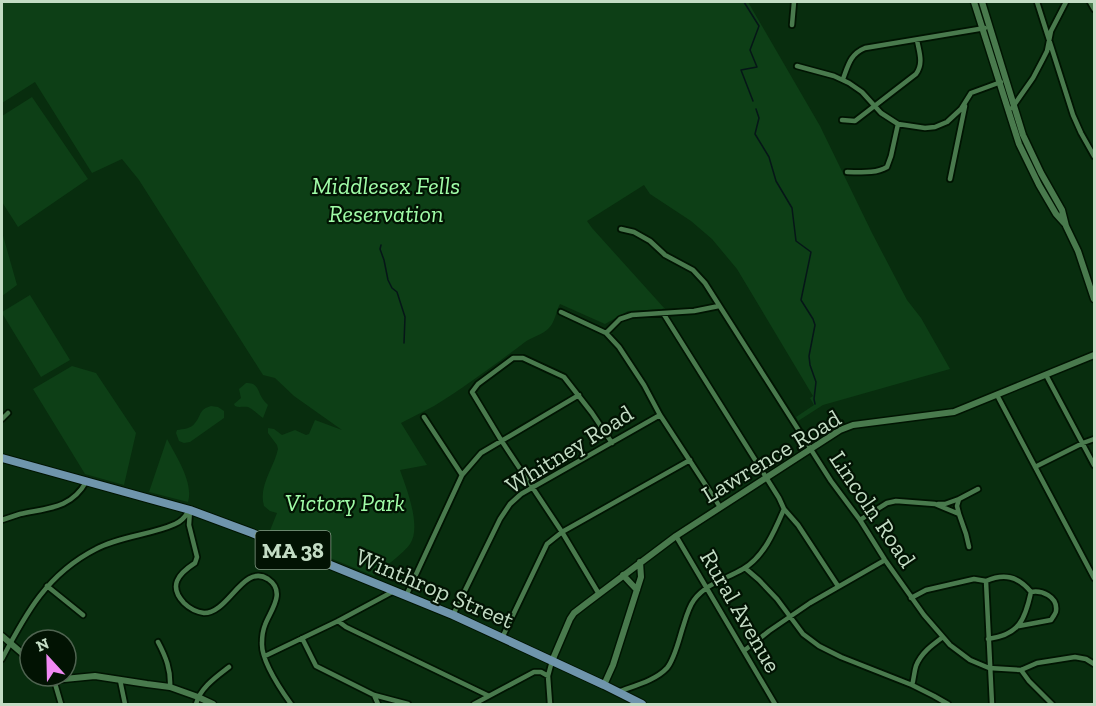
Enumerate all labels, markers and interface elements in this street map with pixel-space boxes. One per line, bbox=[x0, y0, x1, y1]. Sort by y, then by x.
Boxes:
park label: Middlesex Fells Reservation bbox=[312, 171, 460, 228]
street label: Whitney Road bbox=[500, 398, 638, 500]
street label: Lawrence Road bbox=[696, 403, 846, 509]
street label: Lincoln Road bbox=[823, 445, 923, 573]
park label: Victory Park bbox=[285, 488, 405, 517]
road number: MA 38 bbox=[256, 531, 330, 569]
street label: Winthrop Street bbox=[352, 542, 519, 634]
street label: Rural Avenue bbox=[694, 544, 788, 678]
north arrow bbox=[18, 628, 78, 688]
text: N bbox=[33, 633, 52, 656]

